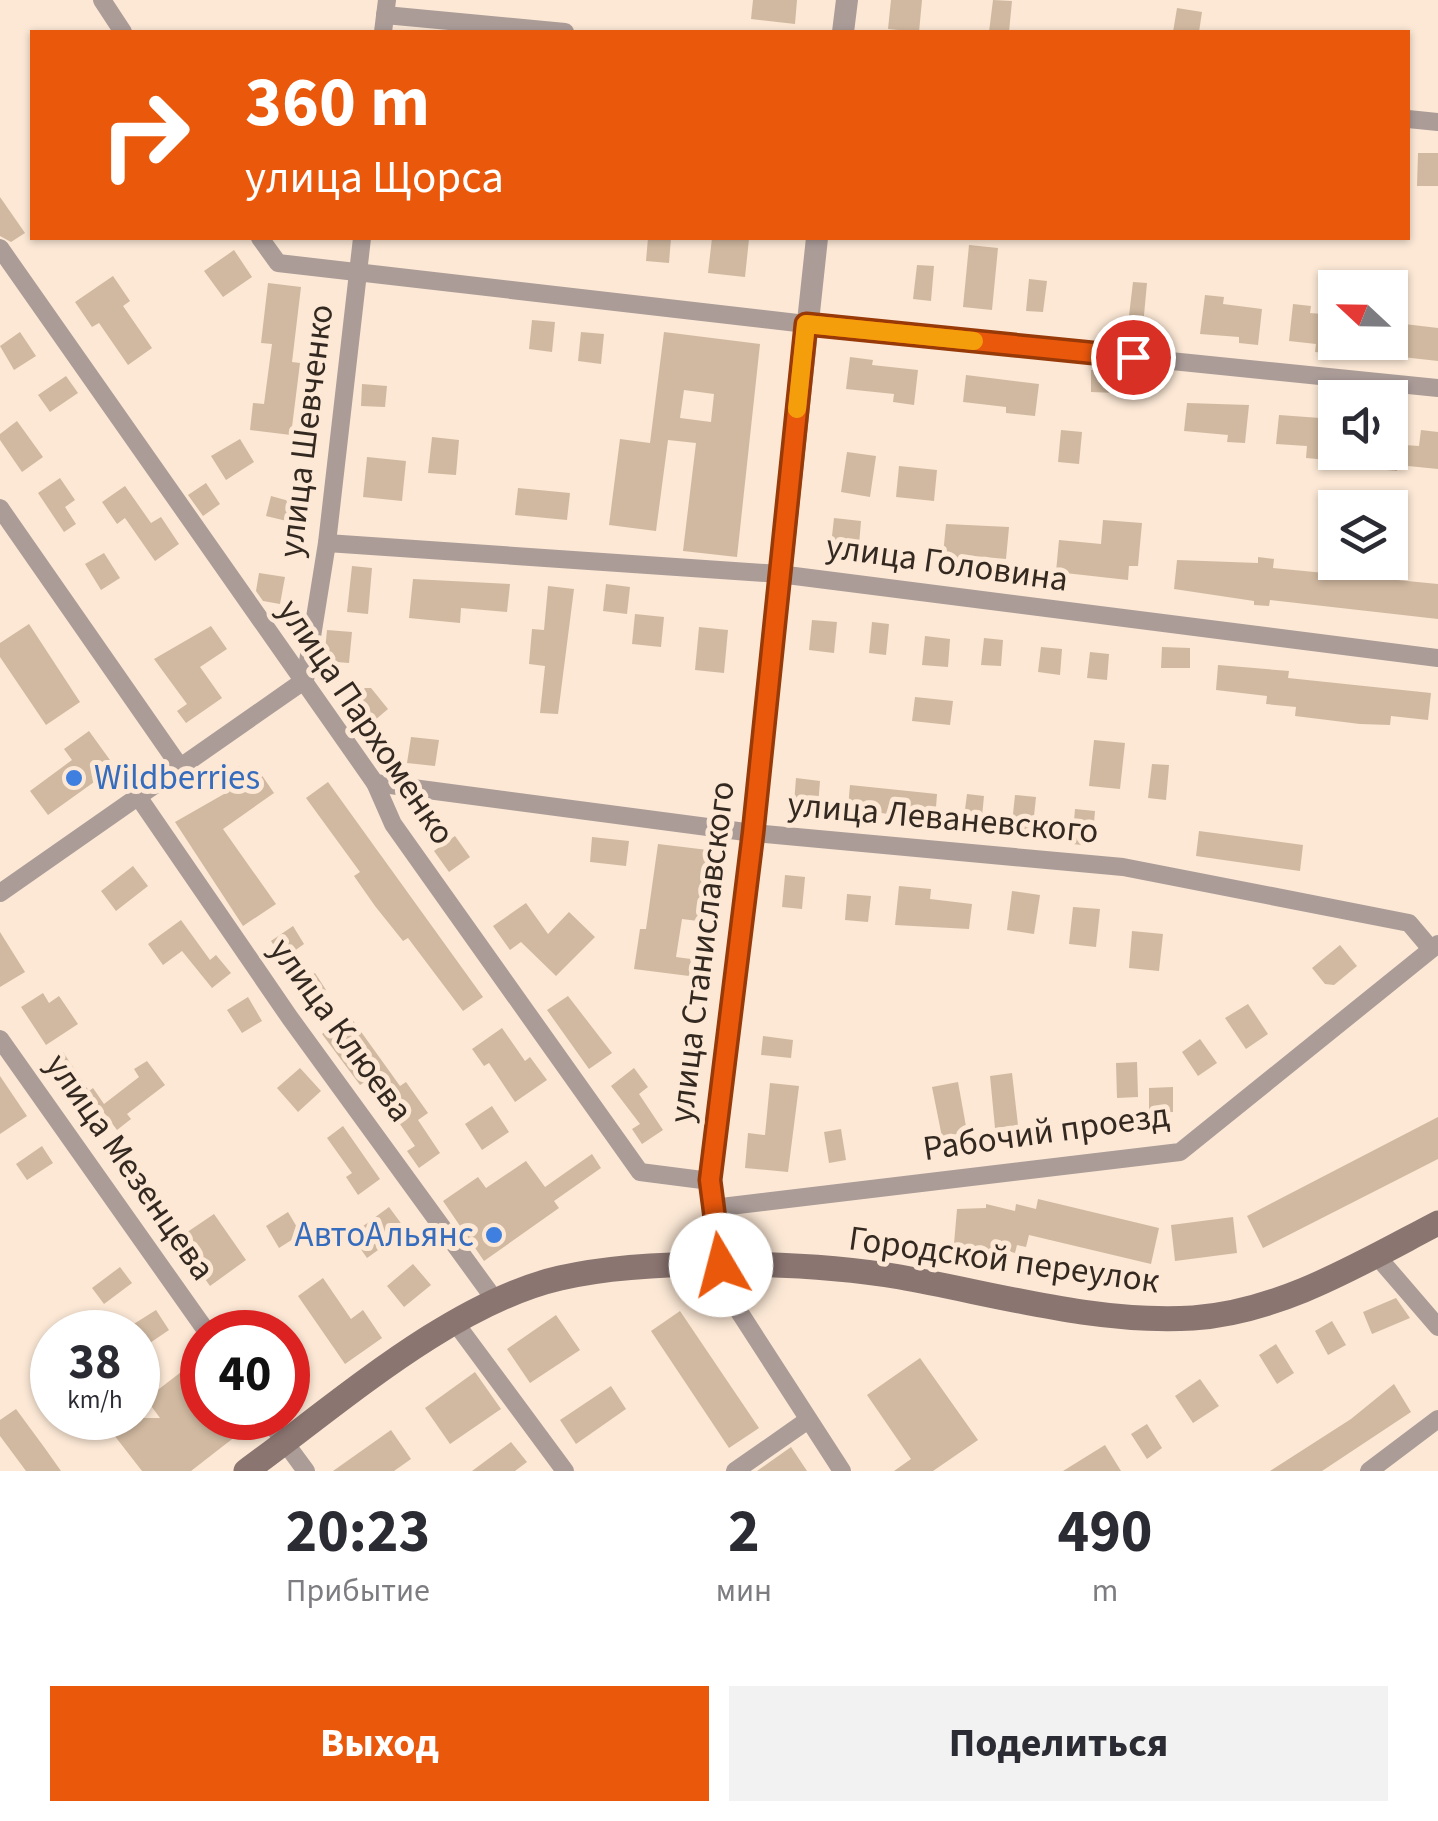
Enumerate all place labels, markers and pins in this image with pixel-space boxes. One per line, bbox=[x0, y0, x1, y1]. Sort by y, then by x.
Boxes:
pin bbox=[1091, 315, 1176, 400]
place label: Wildberries bbox=[94, 753, 260, 803]
marker: Wildberries bbox=[63, 767, 85, 789]
place label: АвтоАльянс bbox=[295, 1210, 474, 1260]
marker: АвтоАльянс bbox=[483, 1224, 505, 1246]

